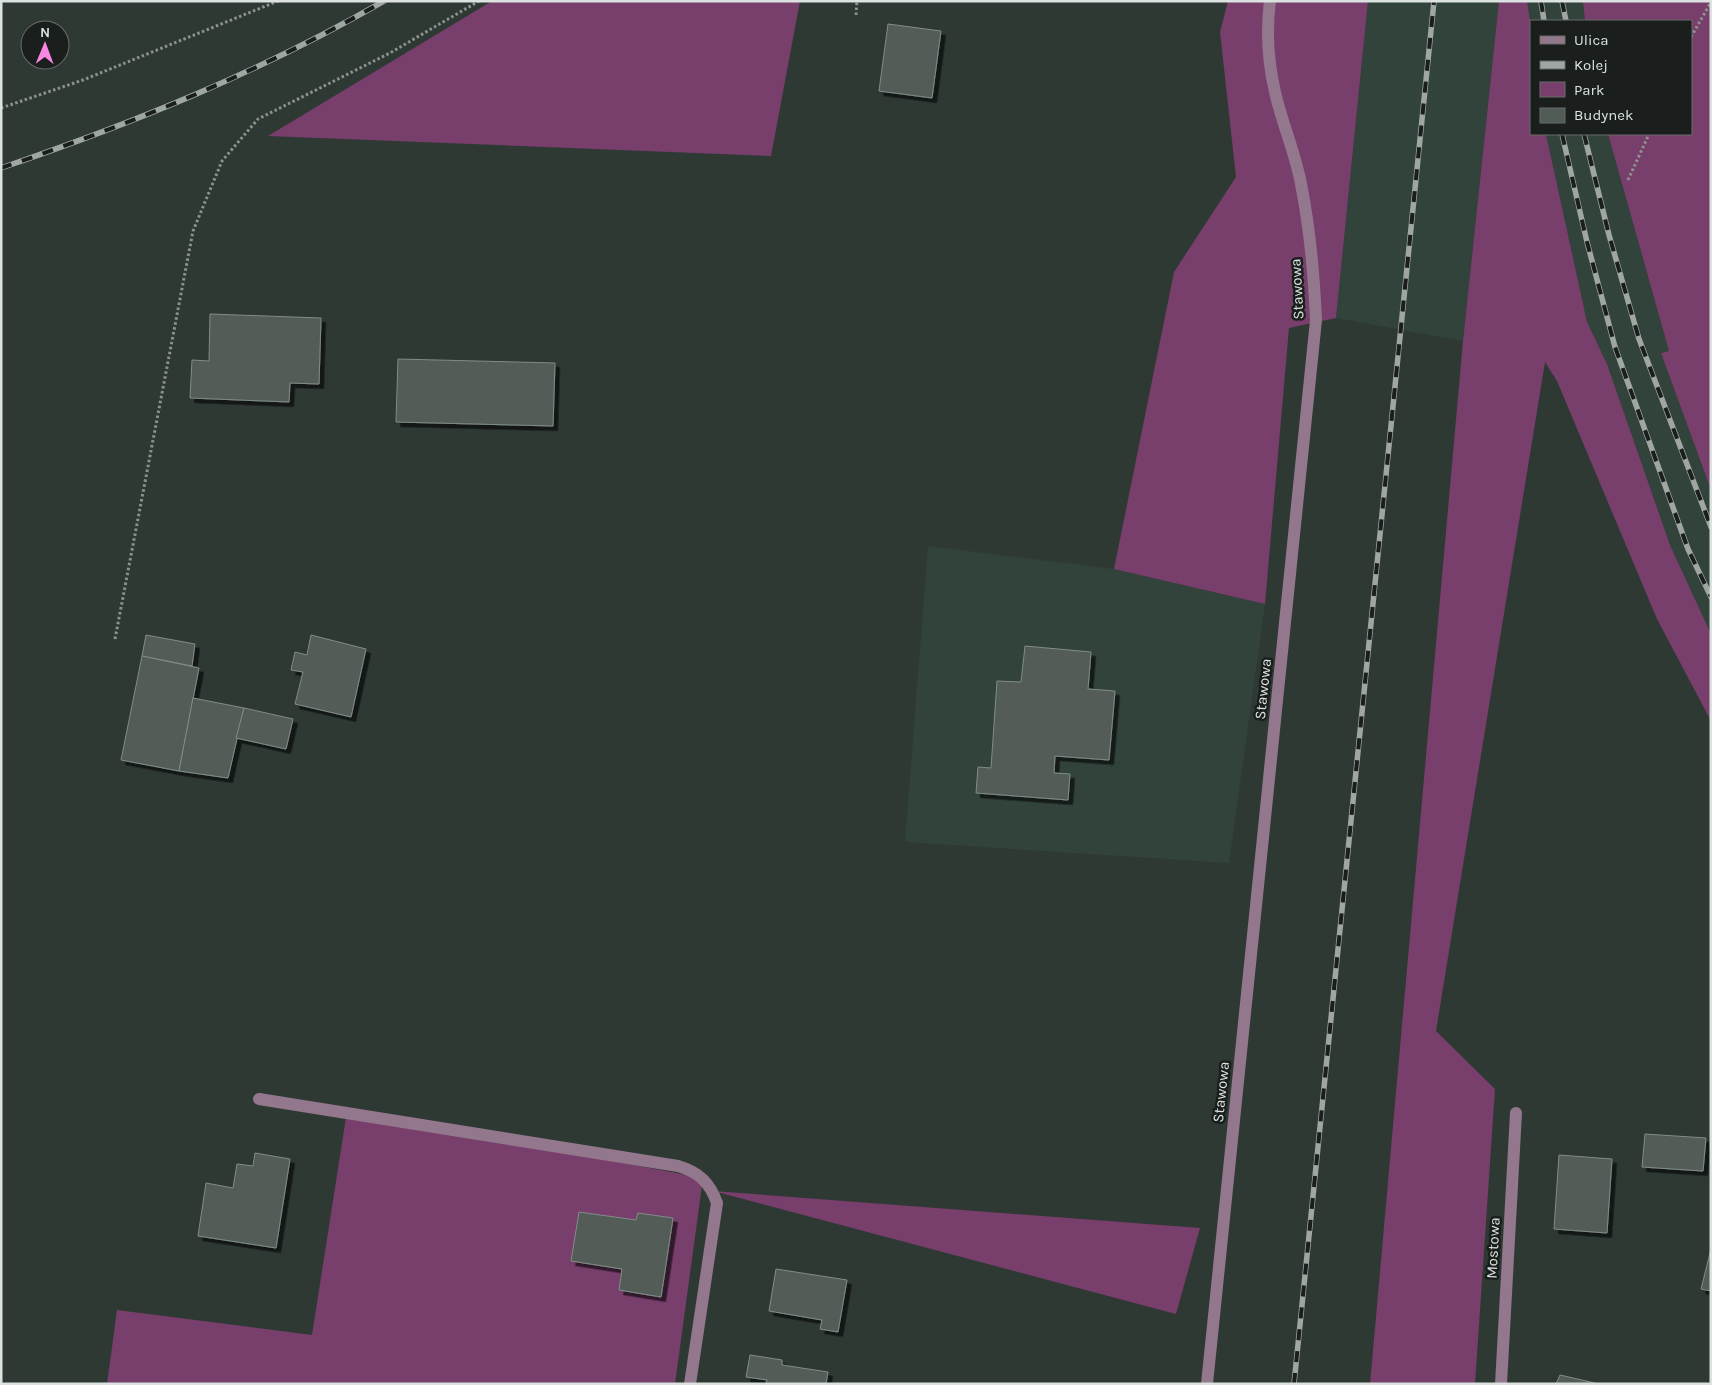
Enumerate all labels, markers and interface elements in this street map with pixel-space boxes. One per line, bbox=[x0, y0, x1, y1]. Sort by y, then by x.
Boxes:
north arrow bbox=[20, 20, 70, 70]
legend bbox=[1530, 20, 1692, 135]
text: N bbox=[40, 24, 50, 41]
text: Ulica bbox=[1574, 31, 1608, 49]
text: Kolej bbox=[1574, 56, 1608, 74]
text: Park bbox=[1574, 81, 1604, 99]
text: Budynek bbox=[1574, 106, 1633, 124]
street label: Stawowa bbox=[1286, 258, 1308, 320]
street label: Stawowa bbox=[1251, 658, 1275, 720]
street label: Stawowa bbox=[1209, 1061, 1233, 1123]
street label: Mostowa bbox=[1482, 1217, 1504, 1279]

